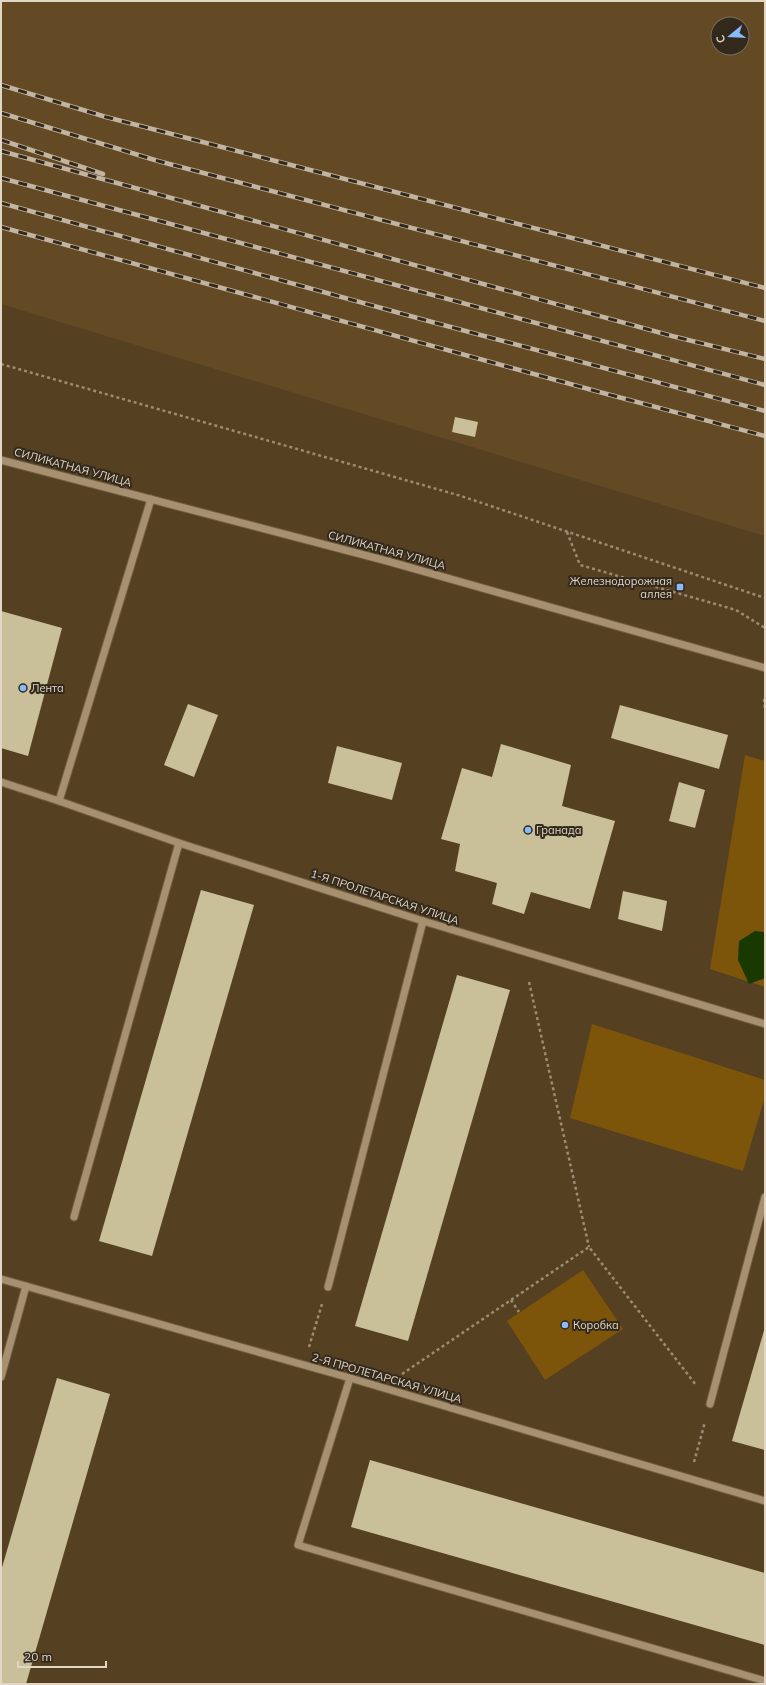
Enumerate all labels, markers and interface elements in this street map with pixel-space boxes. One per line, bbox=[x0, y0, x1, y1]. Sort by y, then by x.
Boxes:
north arrow bbox=[710, 16, 750, 56]
text: С bbox=[713, 33, 728, 45]
street label: СИЛИКАТНАЯ УЛИЦА bbox=[13, 445, 133, 489]
street label: СИЛИКАТНАЯ УЛИЦА bbox=[327, 528, 447, 572]
place label: Железнодорожная аллея bbox=[570, 574, 672, 601]
marker: Железнодорожная аллея bbox=[675, 582, 685, 592]
place label: Лента bbox=[31, 681, 64, 695]
marker: Лента bbox=[18, 683, 28, 693]
place label: Гранада bbox=[536, 823, 581, 837]
marker: Гранада bbox=[523, 825, 533, 835]
street label: 1-Я ПРОЛЕТАРСКАЯ УЛИЦА bbox=[309, 866, 461, 928]
place label: Коробка bbox=[573, 1318, 619, 1332]
marker: Коробка bbox=[560, 1320, 570, 1330]
street label: 2-Я ПРОЛЕТАРСКАЯ УЛИЦА bbox=[310, 1350, 464, 1406]
scale bar bbox=[18, 1643, 106, 1669]
text: 20 m bbox=[24, 1649, 52, 1664]

